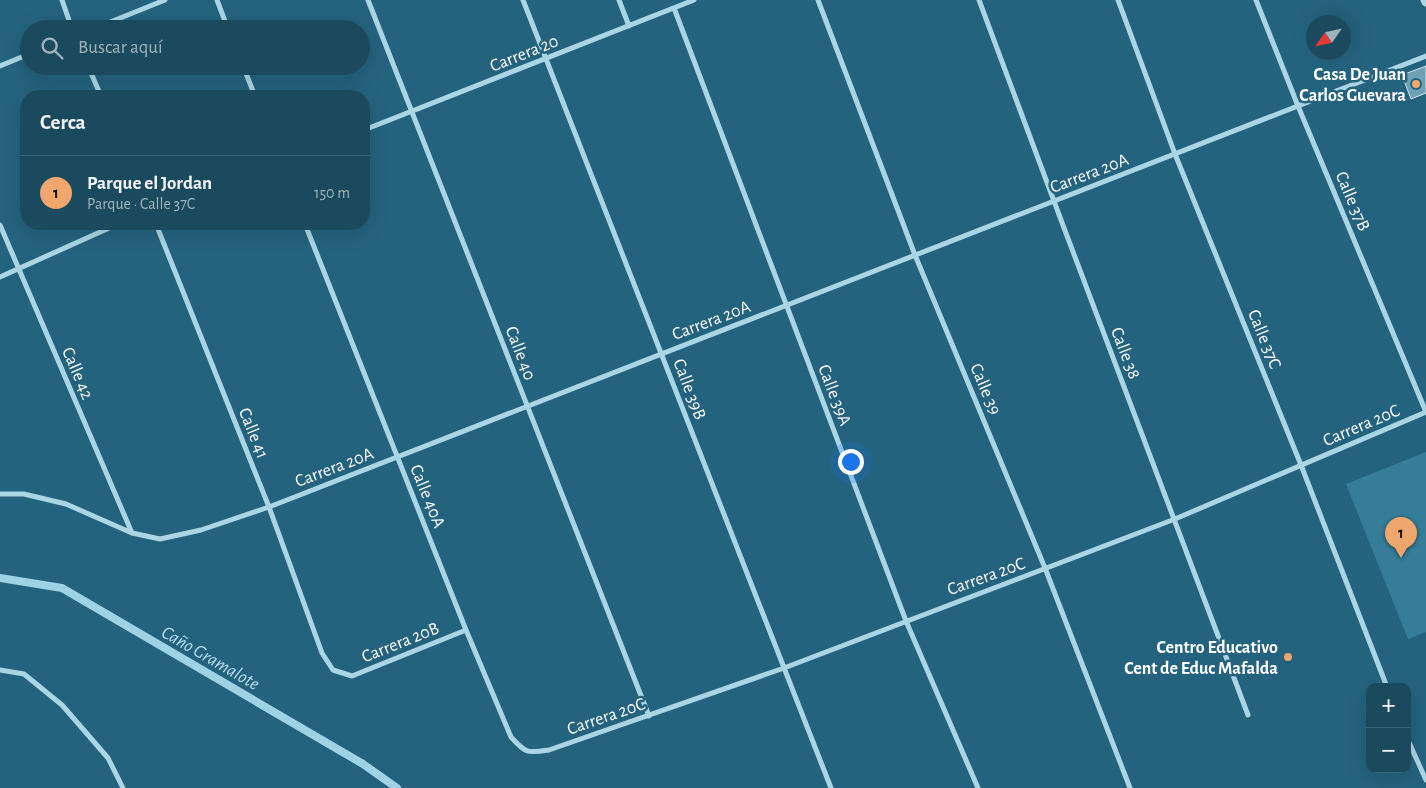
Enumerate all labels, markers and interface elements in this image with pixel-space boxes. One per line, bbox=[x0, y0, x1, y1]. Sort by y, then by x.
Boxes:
north arrow bbox=[1306, 15, 1351, 60]
search box bbox=[20, 20, 370, 75]
street label: Carrera 20 bbox=[488, 32, 561, 76]
icon: search bbox=[38, 34, 66, 62]
text: Buscar aquí bbox=[78, 38, 163, 57]
place label: Casa De Juan Carlos Guevara bbox=[1299, 66, 1406, 105]
marker: Casa De Juan Carlos Guevara bbox=[1410, 78, 1422, 90]
text: Cerca bbox=[40, 112, 86, 133]
street label: Carrera 20A bbox=[1048, 151, 1132, 197]
street label: Calle 37B bbox=[1332, 169, 1373, 234]
text: Parque el Jordan bbox=[87, 174, 212, 193]
text: 1 bbox=[53, 185, 59, 201]
text: 150 m bbox=[314, 185, 350, 201]
text: Parque · Calle 37C bbox=[87, 196, 195, 212]
street label: Carrera 20A bbox=[670, 298, 754, 344]
street label: Calle 37C bbox=[1244, 307, 1284, 372]
street label: Calle 40 bbox=[502, 324, 539, 383]
street label: Calle 38 bbox=[1107, 325, 1143, 382]
street label: Calle 42 bbox=[58, 345, 96, 402]
street label: Calle 39B bbox=[669, 357, 709, 422]
street label: Calle 39 bbox=[966, 361, 1004, 418]
street label: Calle 39A bbox=[814, 362, 854, 429]
street label: Carrera 20C bbox=[1320, 402, 1402, 450]
street label: Calle 41 bbox=[235, 406, 271, 461]
street label: Carrera 20A bbox=[293, 445, 377, 491]
your location bbox=[838, 449, 864, 475]
street label: Calle 40A bbox=[406, 462, 448, 531]
pin: 1 bbox=[1385, 517, 1417, 558]
street label: Carrera 20C bbox=[945, 555, 1028, 599]
street label: Carrera 20B bbox=[359, 619, 442, 667]
water label: Caño Gramalote bbox=[158, 623, 262, 694]
place label: Centro Educativo Cent de Educ Mafalda bbox=[1124, 639, 1278, 678]
marker: Centro Educativo Cent de Educ Mafalda bbox=[1282, 651, 1294, 663]
map controls bbox=[1366, 683, 1411, 773]
button: + bbox=[1366, 683, 1411, 728]
street label: Carrera 20C bbox=[565, 695, 648, 739]
button: − bbox=[1366, 728, 1411, 773]

